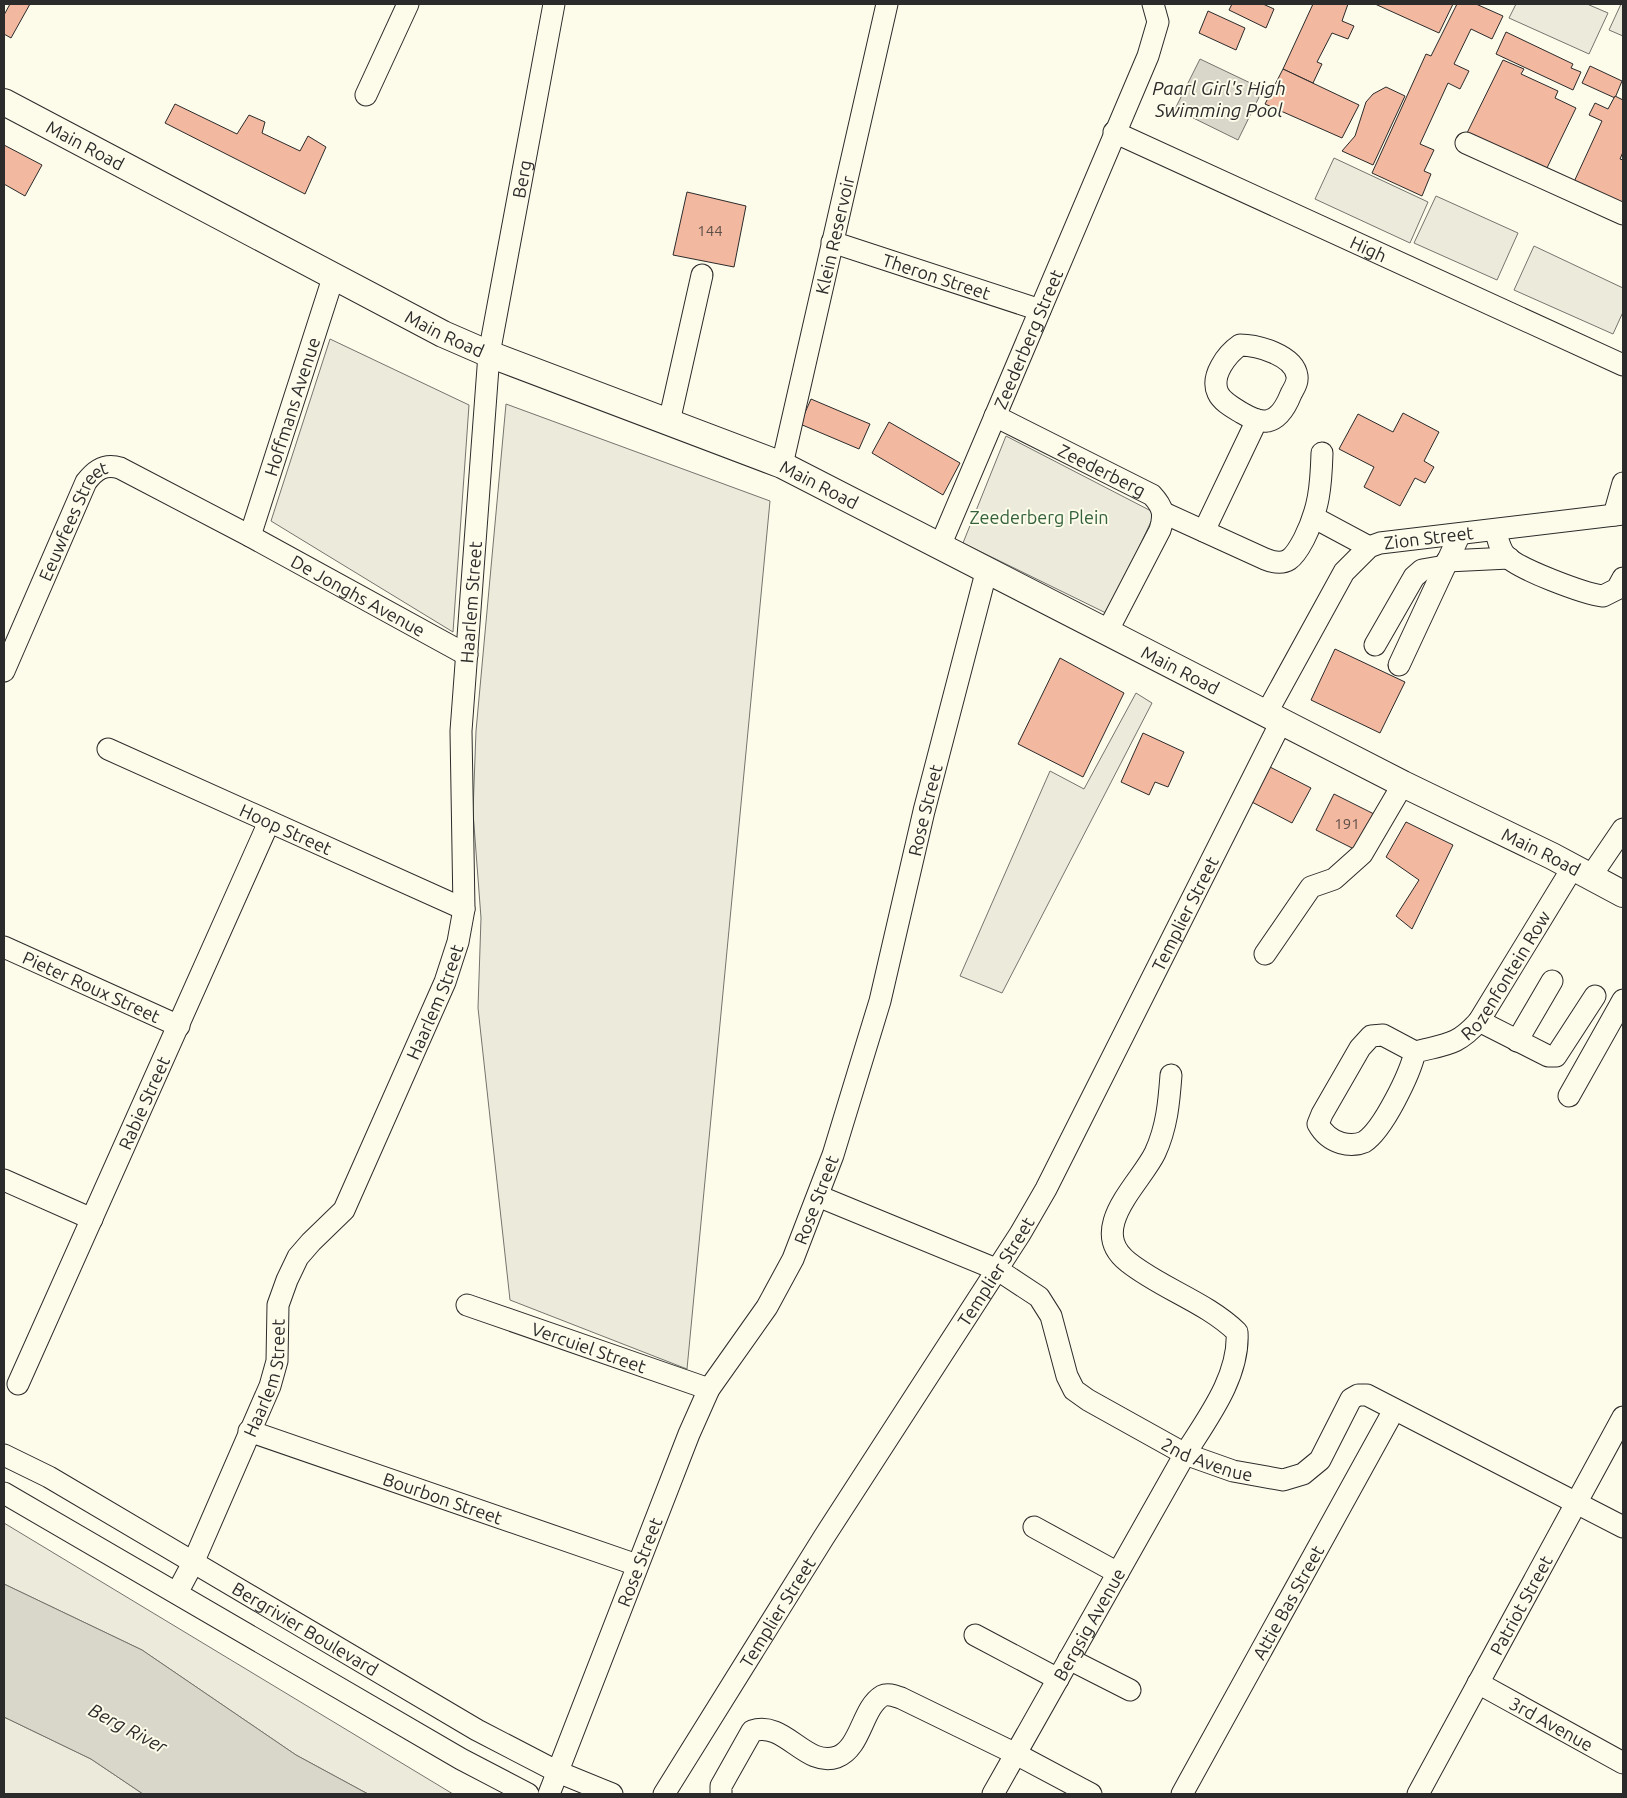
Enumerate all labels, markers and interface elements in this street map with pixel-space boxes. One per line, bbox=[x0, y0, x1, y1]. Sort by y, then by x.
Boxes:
water label: Paarl Girl's High Swimming Pool bbox=[1152, 77, 1286, 121]
street label: Main Road bbox=[43, 116, 128, 174]
street label: Berg bbox=[508, 158, 535, 200]
street label: Klein Reservoir bbox=[811, 174, 858, 296]
house number: 144 bbox=[697, 222, 723, 239]
street label: High bbox=[1347, 232, 1390, 265]
street label: Theron Street bbox=[880, 249, 993, 303]
street label: Zeederberg Street bbox=[990, 266, 1066, 412]
street label: Main Road bbox=[402, 306, 487, 361]
street label: Hoffmans Avenue bbox=[260, 335, 323, 478]
street label: Zeederberg bbox=[1055, 440, 1149, 500]
street label: Main Road bbox=[777, 456, 862, 513]
street label: Eeuwfees Street bbox=[34, 457, 110, 584]
park label: Zeederberg Plein bbox=[969, 507, 1109, 527]
street label: Zion Street bbox=[1383, 522, 1474, 552]
street label: Haarlem Street bbox=[456, 540, 485, 664]
street label: De Jonghs Avenue bbox=[288, 551, 429, 640]
street label: Main Road bbox=[1138, 641, 1223, 698]
street label: Rose Street bbox=[904, 762, 946, 858]
street label: Hoop Street bbox=[237, 800, 335, 858]
house number: 191 bbox=[1334, 815, 1360, 832]
street label: Main Road bbox=[1499, 823, 1584, 879]
street label: Templier Street bbox=[1148, 853, 1222, 974]
street label: Rozenfontein Row bbox=[1457, 907, 1554, 1044]
street label: Haarlem Street bbox=[402, 942, 467, 1062]
street label: Pieter Roux Street bbox=[20, 947, 163, 1026]
street label: Rabie Street bbox=[114, 1053, 173, 1152]
street label: Rose Street bbox=[790, 1152, 842, 1247]
street label: Templier Street bbox=[953, 1213, 1038, 1330]
street label: Vercuiel Street bbox=[529, 1318, 649, 1376]
street label: Haarlem Street bbox=[239, 1319, 288, 1440]
street label: 2nd Avenue bbox=[1158, 1433, 1254, 1484]
street label: Bourbon Street bbox=[381, 1468, 505, 1528]
street label: Rose Street bbox=[613, 1515, 666, 1609]
street label: Attie Bas Street bbox=[1248, 1542, 1327, 1663]
street label: Patriot Street bbox=[1486, 1552, 1556, 1658]
street label: Templier Street bbox=[735, 1554, 819, 1671]
street label: Bergsig Avenue bbox=[1049, 1564, 1129, 1684]
street label: Bergrivier Boulevard bbox=[229, 1578, 382, 1679]
street label: 3rd Avenue bbox=[1506, 1693, 1597, 1755]
water label: Berg River bbox=[85, 1698, 171, 1758]

